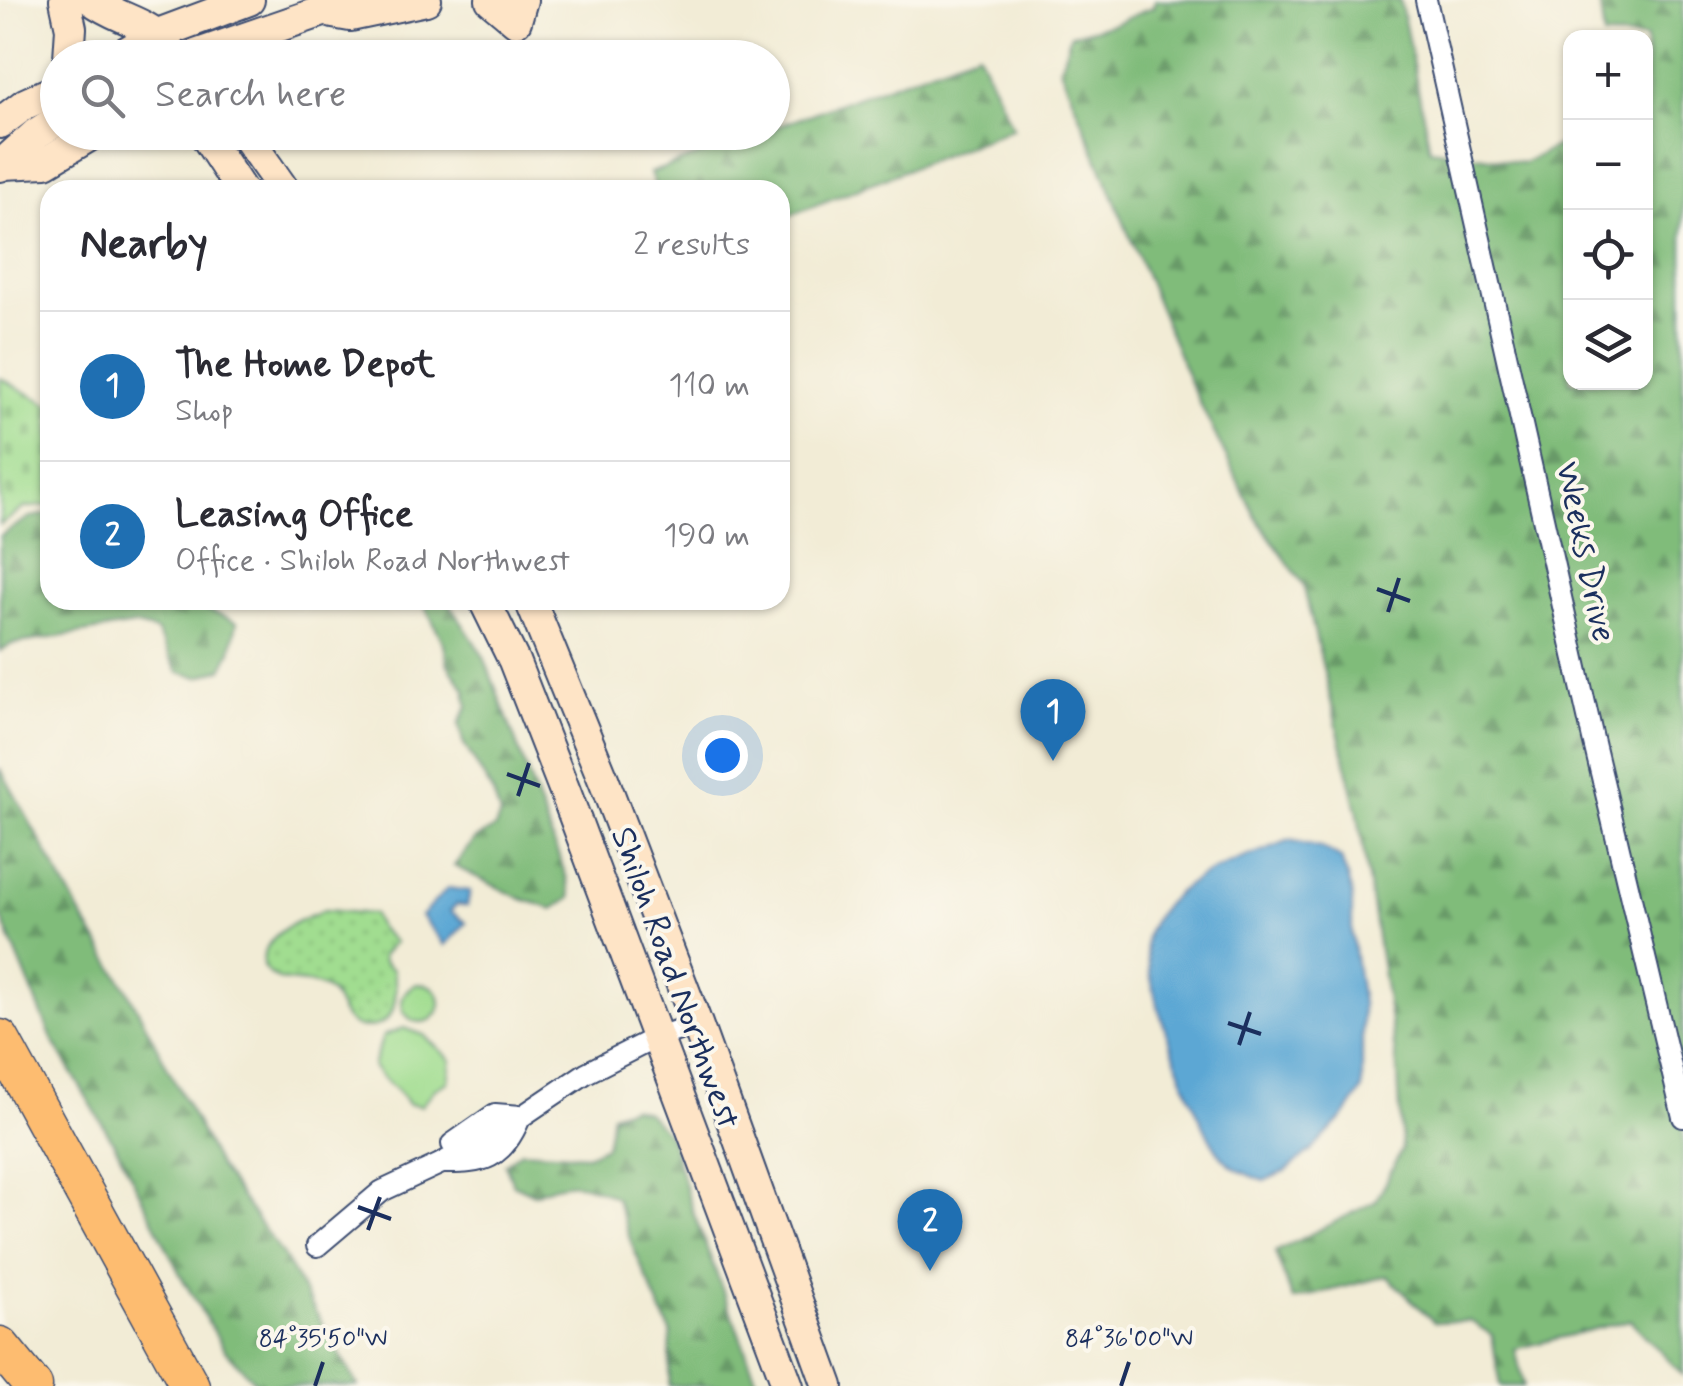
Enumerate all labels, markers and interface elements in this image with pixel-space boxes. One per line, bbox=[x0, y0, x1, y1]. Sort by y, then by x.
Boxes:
map controls bbox=[1563, 30, 1653, 390]
button: + bbox=[1563, 30, 1653, 120]
search box bbox=[40, 40, 790, 150]
icon: search bbox=[75, 68, 130, 123]
text: Search here bbox=[155, 71, 346, 120]
button: − bbox=[1563, 120, 1653, 210]
button: locate bbox=[1563, 210, 1653, 300]
text: Nearby bbox=[80, 218, 208, 273]
text: 2 results bbox=[633, 224, 750, 266]
button: layers bbox=[1563, 300, 1653, 390]
text: The Home Depot bbox=[175, 341, 435, 390]
text: 1 bbox=[105, 365, 120, 407]
text: 110 m bbox=[669, 365, 750, 407]
text: Shop bbox=[175, 390, 234, 432]
street label: Weeks Drive bbox=[1543, 458, 1627, 646]
text: Leasing Office bbox=[175, 491, 413, 540]
text: 2 bbox=[105, 515, 120, 557]
text: 190 m bbox=[663, 515, 750, 557]
text: Office · Shiloh Road Northwest bbox=[175, 540, 570, 582]
pin: 1 bbox=[1020, 678, 1086, 761]
your location bbox=[697, 730, 748, 781]
street label: Shiloh Road Northwest bbox=[599, 821, 751, 1135]
pin: 2 bbox=[898, 1188, 962, 1271]
text: 84°35'50"W bbox=[259, 1323, 387, 1356]
text: 84°36'00"W bbox=[1065, 1323, 1193, 1356]

